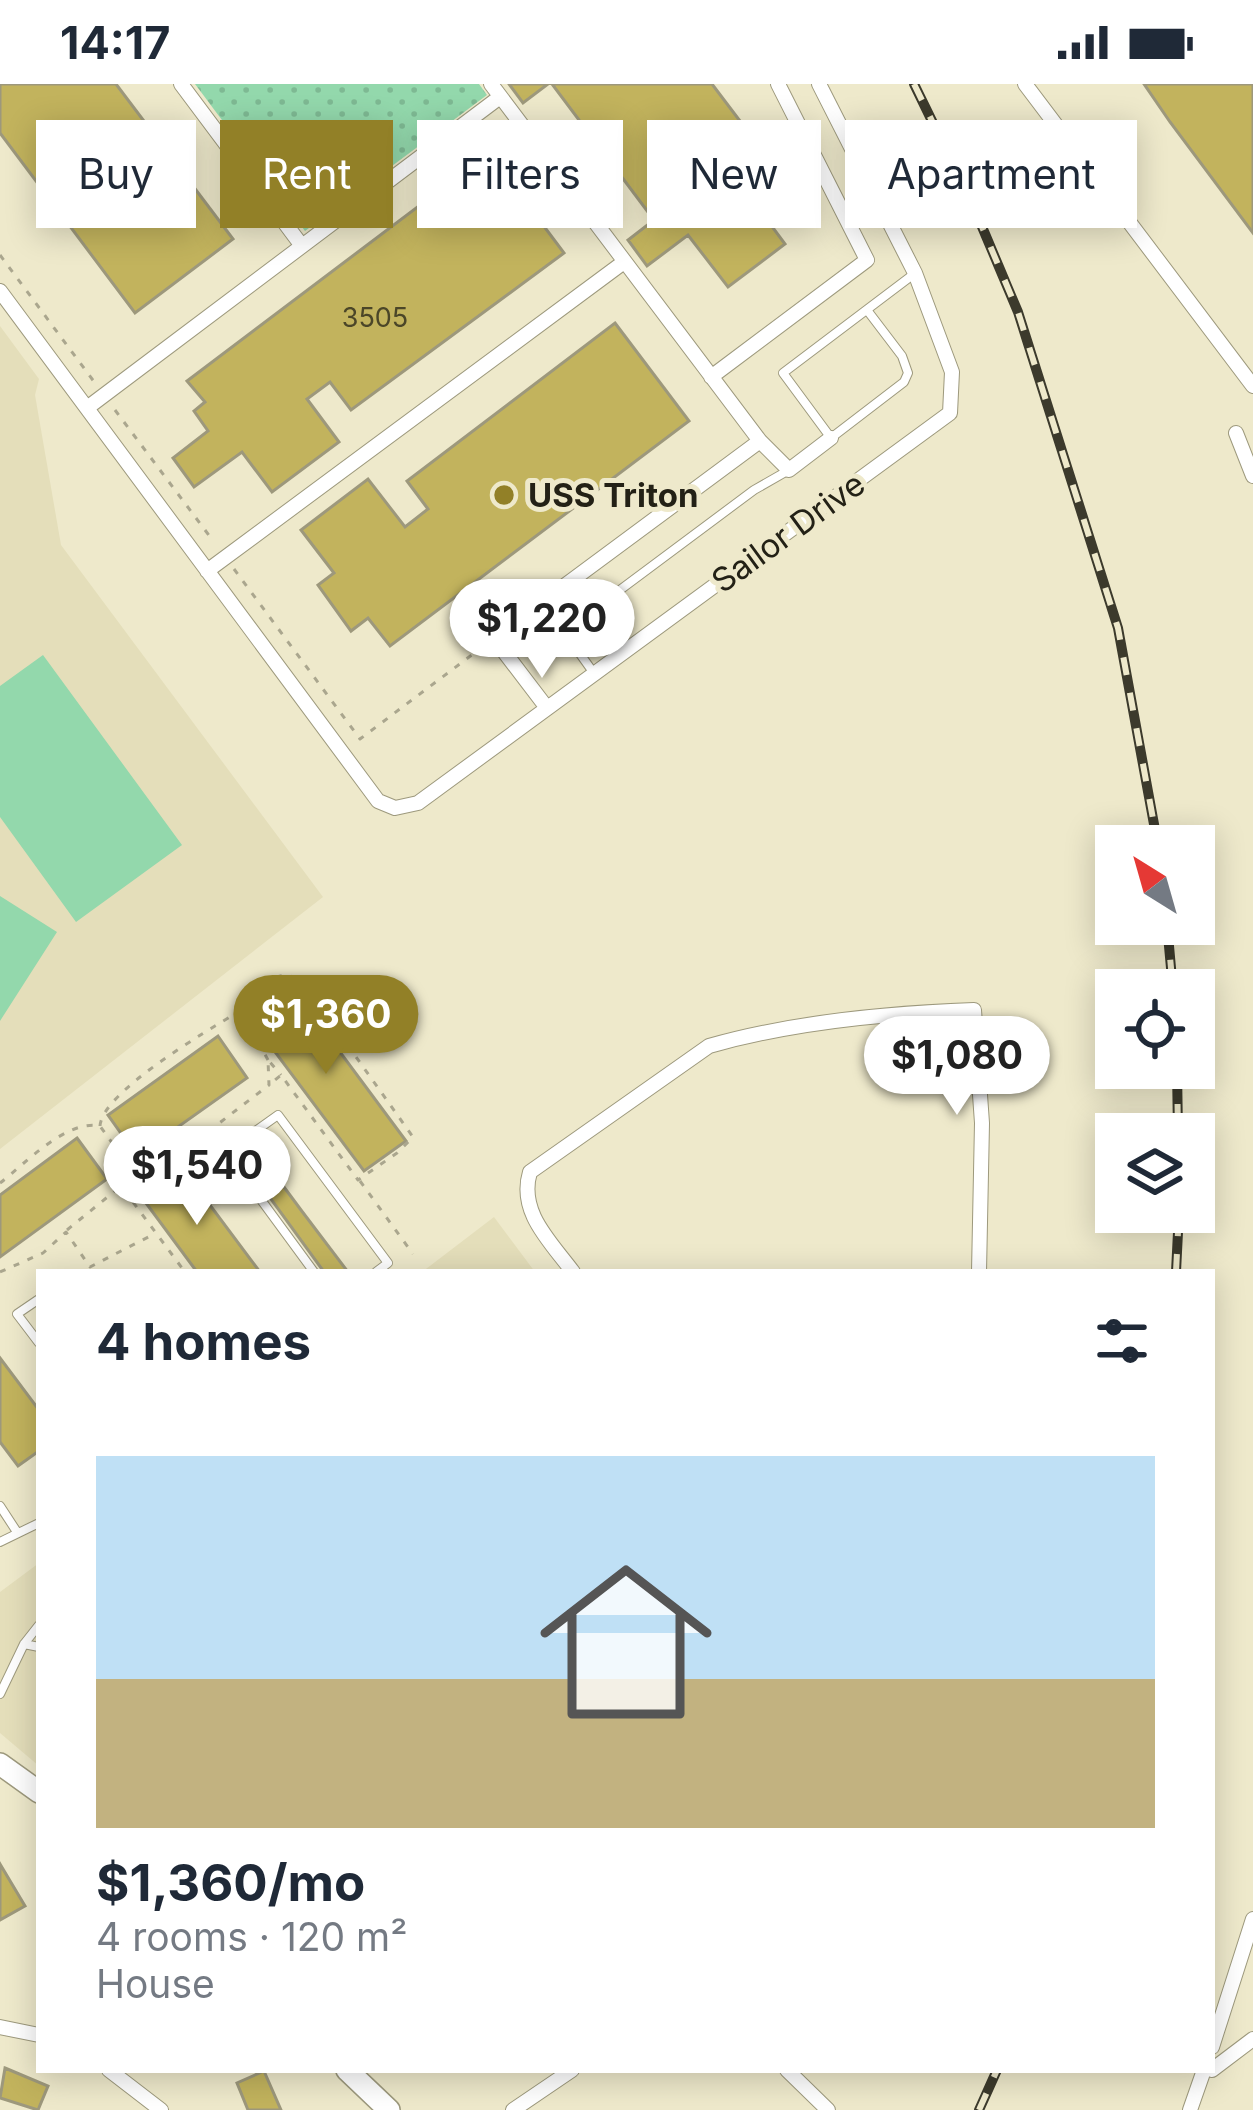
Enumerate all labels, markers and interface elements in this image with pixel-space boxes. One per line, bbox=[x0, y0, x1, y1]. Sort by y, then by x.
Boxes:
text: 14:17 bbox=[60, 15, 170, 70]
chip: Buy bbox=[36, 120, 196, 228]
chip: Rent bbox=[220, 120, 393, 228]
chip: Filters bbox=[417, 120, 623, 228]
chip: New bbox=[647, 120, 821, 228]
chip: Apartment bbox=[845, 120, 1137, 228]
house number: 3505 bbox=[342, 301, 408, 334]
street label: Sailor Drive bbox=[704, 463, 872, 601]
place label: USS Triton bbox=[528, 475, 699, 515]
marker: USS Triton bbox=[491, 482, 517, 508]
pin: $1,220 bbox=[444, 579, 640, 681]
text: $1,220 bbox=[477, 594, 607, 641]
north arrow bbox=[1095, 825, 1215, 945]
map controls bbox=[1095, 825, 1215, 1233]
button: locate bbox=[1095, 969, 1215, 1089]
pin: $1,360 bbox=[228, 975, 424, 1077]
text: $1,360 bbox=[260, 990, 392, 1037]
pin: $1,080 bbox=[859, 1016, 1055, 1118]
text: $1,080 bbox=[891, 1031, 1023, 1078]
button: layers bbox=[1095, 1113, 1215, 1233]
pin: $1,540 bbox=[99, 1126, 295, 1228]
text: $1,540 bbox=[131, 1141, 263, 1188]
icon: filters bbox=[1089, 1308, 1155, 1374]
text: 4 homes bbox=[96, 1311, 311, 1372]
icon: home bbox=[518, 1534, 734, 1750]
text: $1,360/mo bbox=[96, 1852, 365, 1913]
text: 4 rooms · 120 m² bbox=[96, 1913, 408, 1960]
text: House bbox=[96, 1960, 215, 2007]

